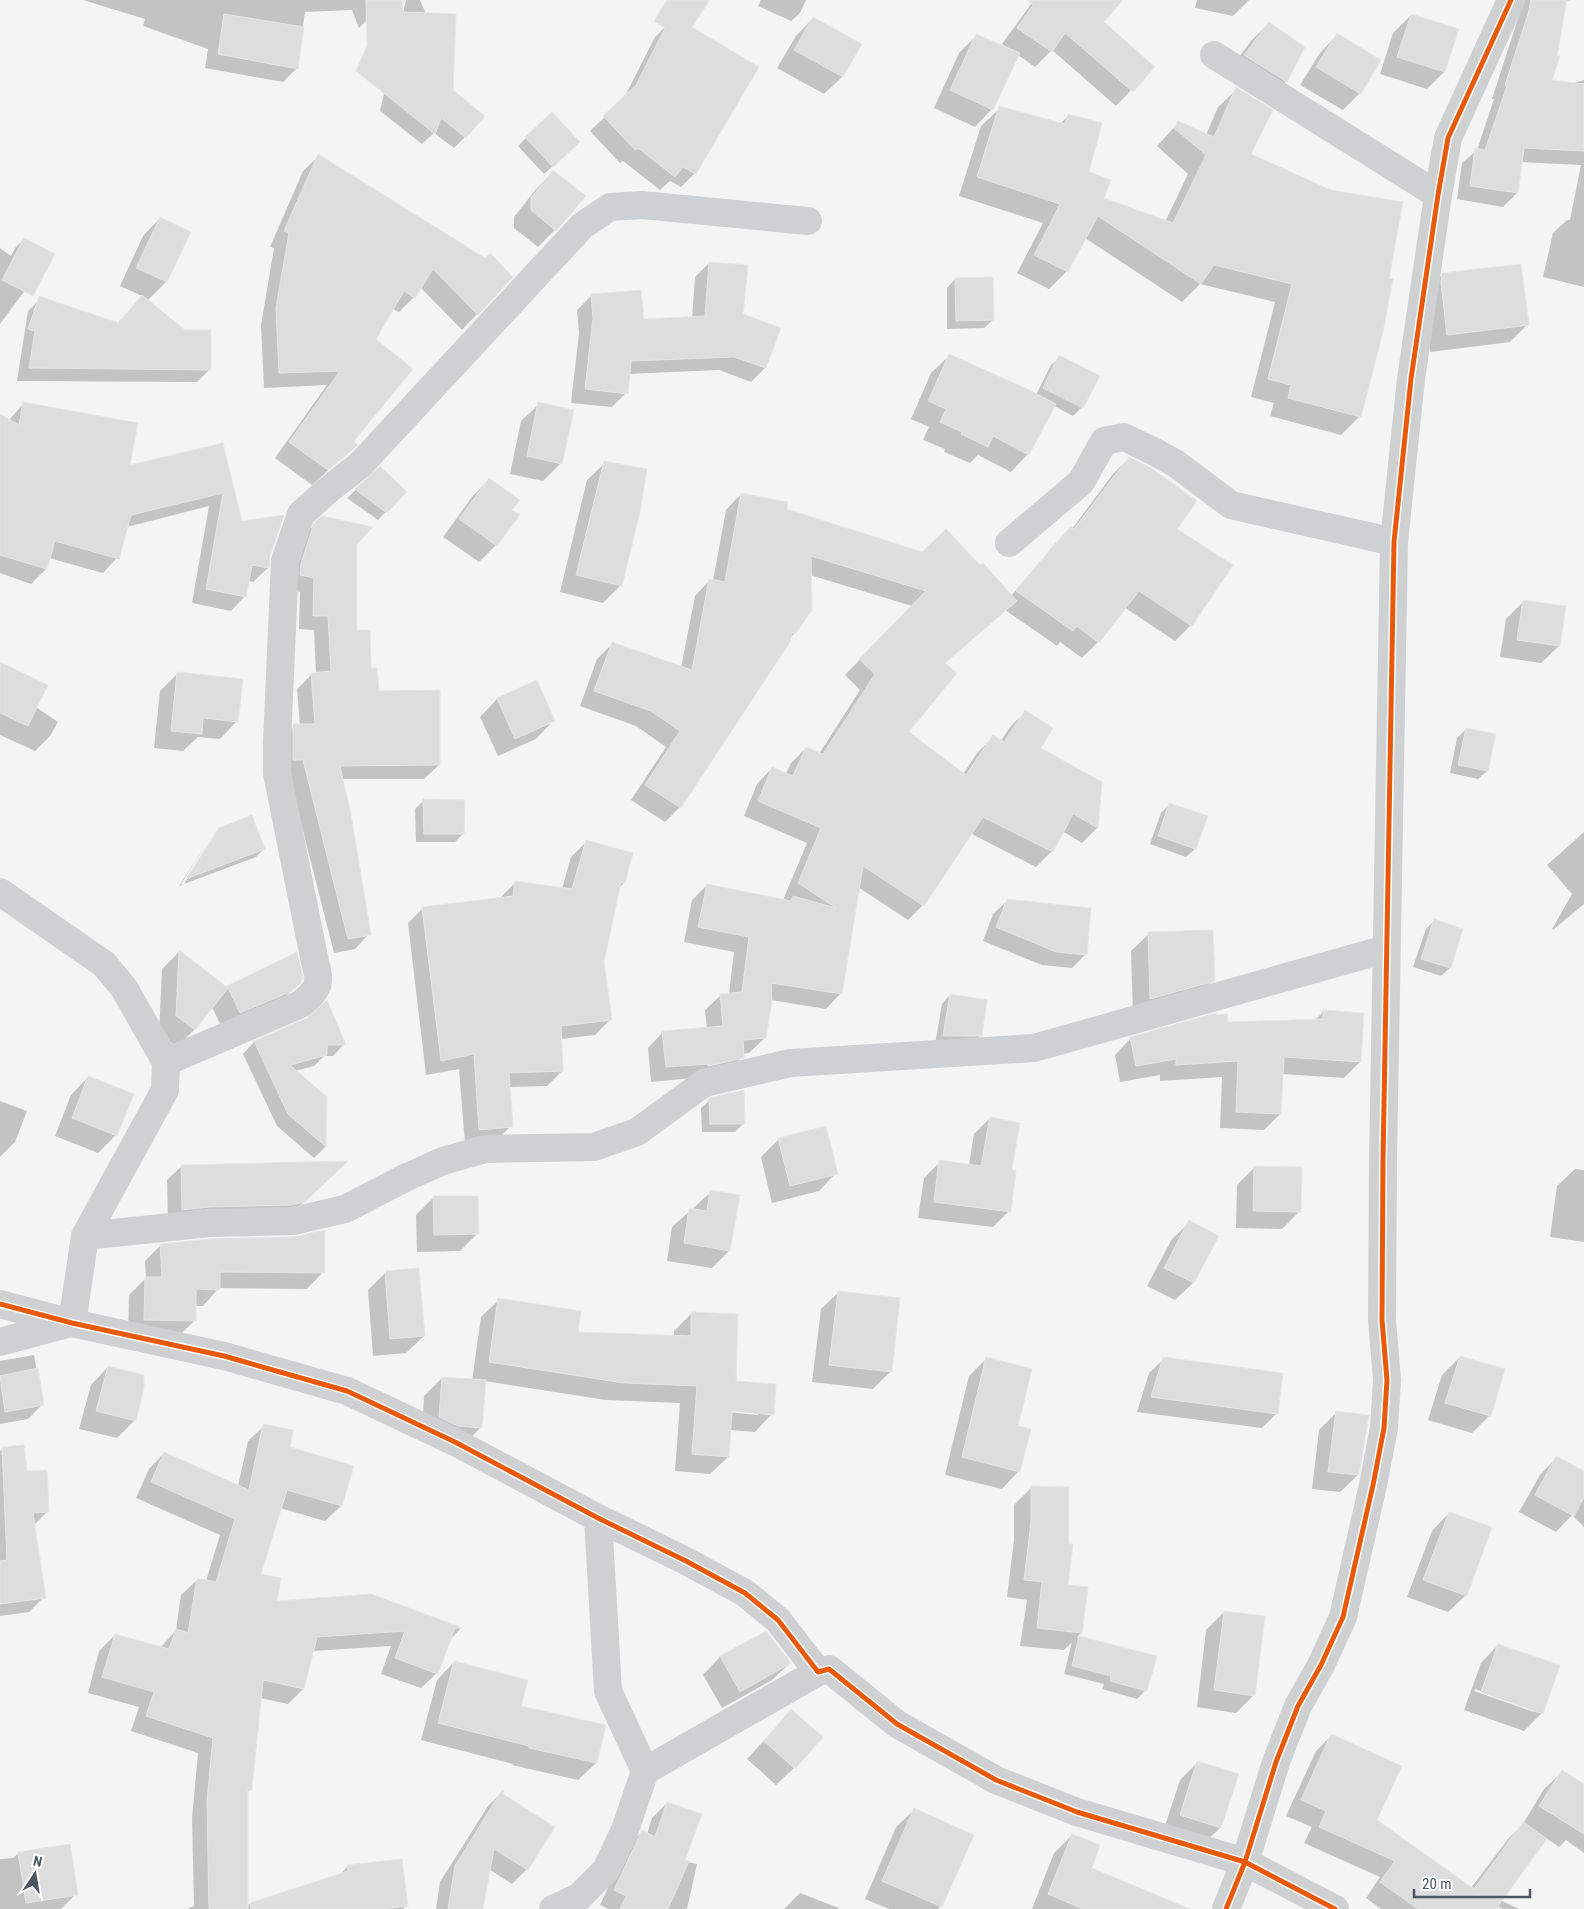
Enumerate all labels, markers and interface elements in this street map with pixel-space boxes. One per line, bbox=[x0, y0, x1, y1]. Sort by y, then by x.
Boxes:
north arrow bbox=[10, 1849, 60, 1899]
text: N bbox=[32, 1853, 44, 1870]
scale bar bbox=[1414, 1866, 1530, 1898]
text: 20 m bbox=[1422, 1875, 1452, 1893]

